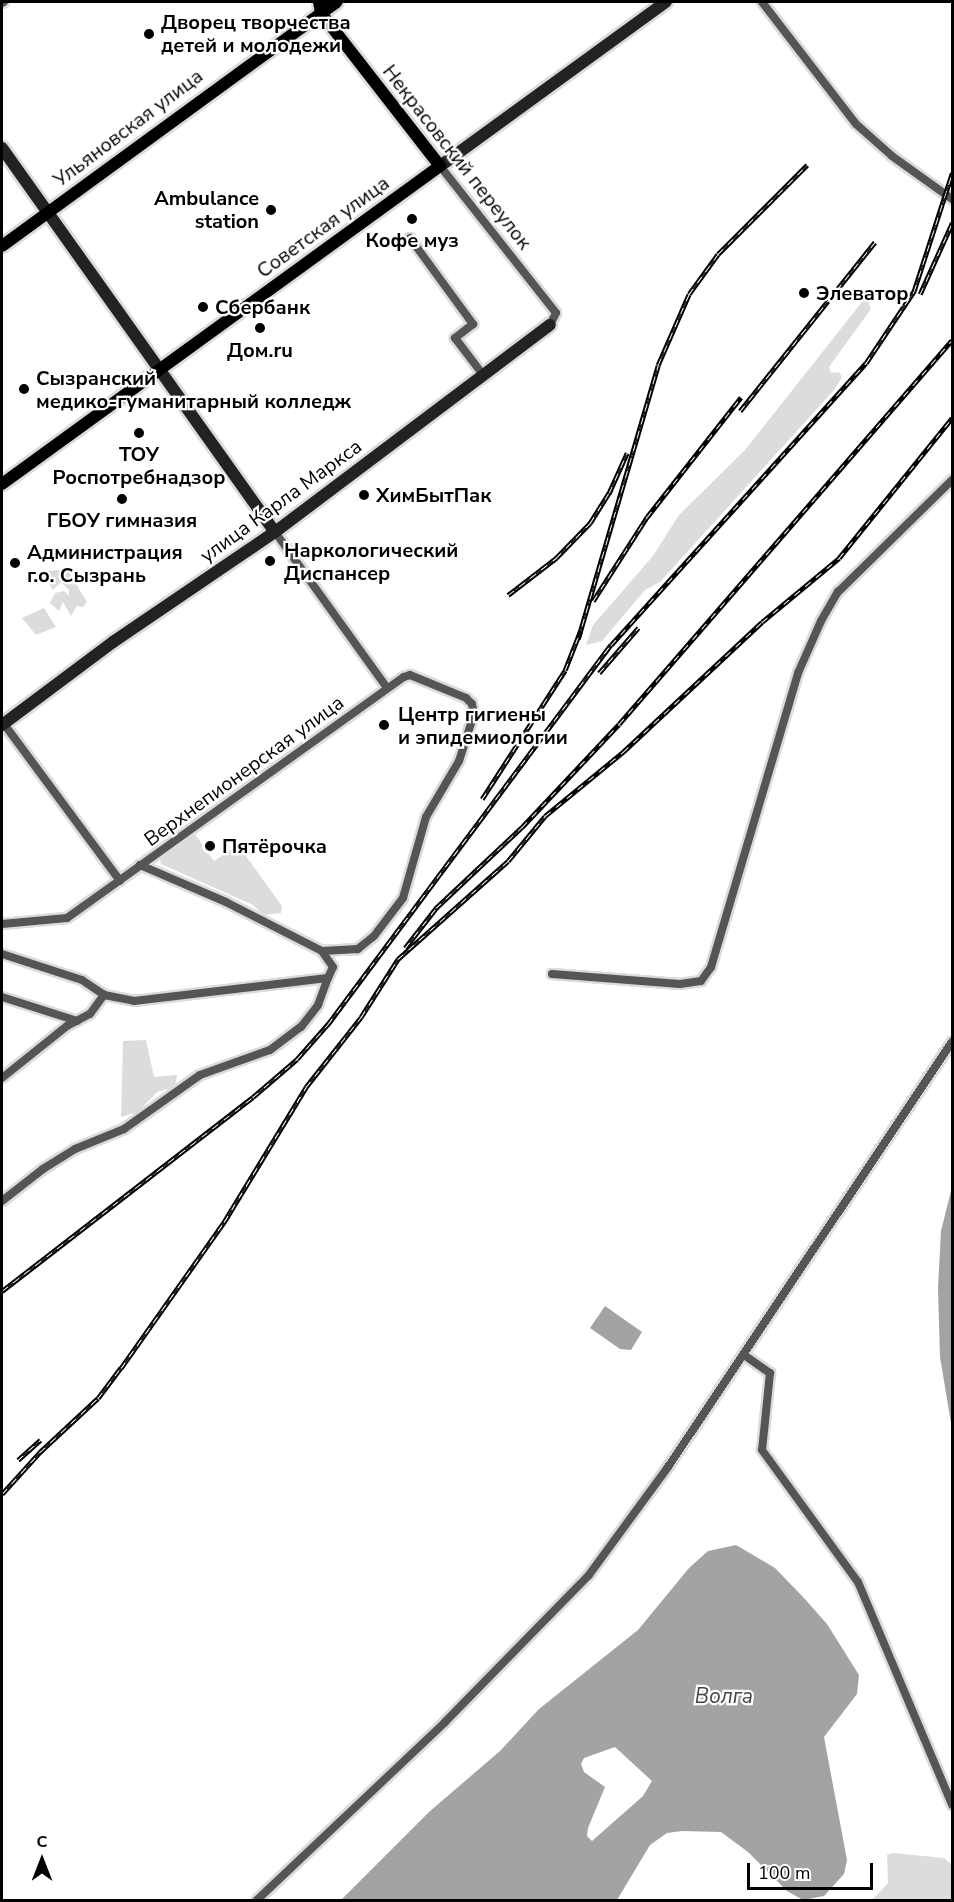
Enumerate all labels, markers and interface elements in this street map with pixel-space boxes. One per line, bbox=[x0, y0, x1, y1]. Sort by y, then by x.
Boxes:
place label: Дворец творчества детей и молодежи bbox=[161, 11, 351, 58]
marker: Дворец творчества детей и молодежи bbox=[142, 27, 156, 41]
street label: Некрасовский переулок bbox=[377, 60, 537, 254]
street label: Ульяновская улица bbox=[49, 64, 207, 192]
street label: Советская улица bbox=[252, 171, 394, 283]
place label: Ambulance station bbox=[154, 186, 259, 233]
marker: Ambulance station bbox=[264, 203, 278, 217]
marker: Кофе муз bbox=[405, 212, 419, 226]
place label: Кофе муз bbox=[365, 228, 459, 252]
place label: Элеватор bbox=[816, 281, 908, 305]
marker: Элеватор bbox=[797, 286, 811, 300]
place label: Сбербанк bbox=[215, 295, 310, 319]
marker: Сбербанк bbox=[196, 300, 210, 314]
marker: Дом.ru bbox=[253, 321, 267, 335]
place label: Дом.ru bbox=[227, 338, 293, 362]
place label: Сызранский медико-гуманитарный колледж bbox=[36, 366, 351, 413]
marker: Сызранский медико-гуманитарный колледж bbox=[17, 382, 31, 396]
marker: ТОУ Роспотребнадзор bbox=[132, 426, 146, 440]
street label: улица Карла Маркса bbox=[195, 434, 367, 568]
place label: ТОУ Роспотребнадзор bbox=[53, 442, 225, 489]
place label: ХимБытПак bbox=[376, 483, 491, 507]
marker: ХимБытПак bbox=[357, 488, 371, 502]
marker: ГБОУ гимназия bbox=[115, 492, 129, 506]
place label: ГБОУ гимназия bbox=[47, 508, 197, 532]
place label: Наркологический Диспансер bbox=[284, 538, 458, 585]
place label: Администрация г.о. Сызрань bbox=[27, 540, 183, 587]
marker: Наркологический Диспансер bbox=[261, 552, 279, 570]
marker: Администрация г.о. Сызрань bbox=[8, 556, 22, 570]
street label: Верхнепионерская улица bbox=[140, 690, 348, 852]
place label: Центр гигиены и эпидемиологии bbox=[398, 702, 568, 749]
marker: Центр гигиены и эпидемиологии bbox=[375, 716, 393, 734]
place label: Пятёрочка bbox=[222, 834, 327, 858]
marker: Пятёрочка bbox=[203, 839, 217, 853]
water label: Волга bbox=[695, 1683, 753, 1709]
north arrow bbox=[12, 1830, 72, 1890]
text: С bbox=[37, 1831, 47, 1853]
scale bar bbox=[750, 1851, 876, 1889]
text: 100 m bbox=[758, 1861, 810, 1885]

